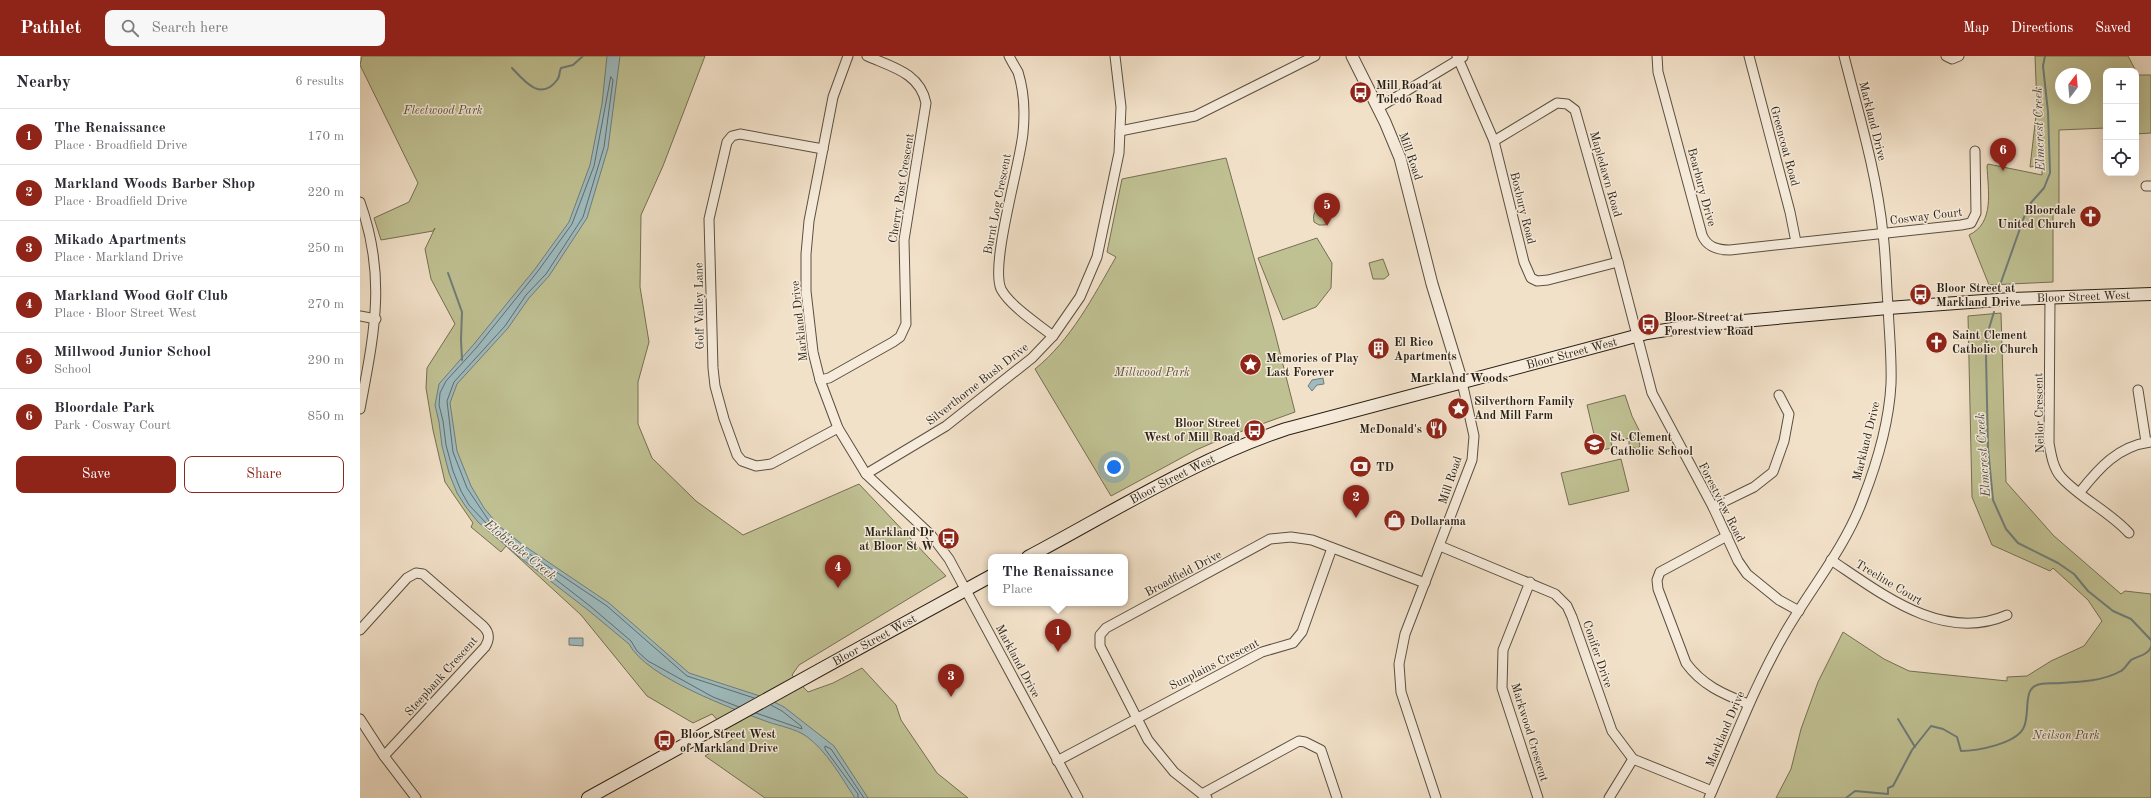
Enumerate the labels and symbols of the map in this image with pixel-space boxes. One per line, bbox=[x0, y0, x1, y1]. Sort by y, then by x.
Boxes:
north arrow bbox=[2055, 68, 2091, 104]
bus stop icon: Mill Road at Toledo Road bbox=[1347, 79, 1373, 105]
place label: Mill Road at Toledo Road bbox=[1376, 80, 1443, 106]
street label: Markland Drive bbox=[1856, 80, 1888, 163]
water label: Elmcrest Creek bbox=[2032, 87, 2048, 172]
park label: Fleetwood Park bbox=[402, 105, 483, 117]
street label: Greencoat Road bbox=[1768, 105, 1801, 188]
street label: Mapledawn Road bbox=[1587, 130, 1623, 219]
street label: Mill Road bbox=[1396, 131, 1424, 182]
street label: Cherry Post Crescent bbox=[887, 132, 917, 244]
pin: 6 bbox=[1990, 138, 2016, 171]
street label: Bearbury Drive bbox=[1685, 147, 1717, 228]
street label: Burnt Log Crescent bbox=[982, 153, 1014, 256]
street label: Boxbury Road bbox=[1507, 171, 1537, 246]
pin: 5 bbox=[1314, 193, 1340, 226]
church icon: Bloordale United Church bbox=[2078, 204, 2104, 230]
place label: Bloordale United Church bbox=[1998, 205, 2076, 231]
street label: Cosway Court bbox=[1889, 207, 1963, 227]
street label: Golf Valley Lane bbox=[693, 262, 707, 350]
street label: Markland Drive bbox=[790, 279, 810, 362]
bus stop icon: Bloor Street at Markland Drive bbox=[1908, 282, 1934, 308]
place label: Bloor Street at Markland Drive bbox=[1936, 283, 2021, 309]
street label: Bloor Street West bbox=[2036, 290, 2130, 305]
bus stop icon: Bloor Street at Forestview Road bbox=[1635, 311, 1661, 337]
place label: Bloor Street at Forestview Road bbox=[1664, 312, 1754, 338]
church icon: Saint Clement Catholic Church bbox=[1923, 329, 1949, 355]
place label: Saint Clement Catholic Church bbox=[1952, 330, 2038, 356]
building icon: El Rico Apartments bbox=[1366, 336, 1392, 362]
street label: Bloor Street West bbox=[1525, 336, 1619, 372]
place label: El Rico Apartments bbox=[1394, 337, 1457, 363]
street label: Silverthorne Bush Drive bbox=[924, 341, 1031, 428]
place icon: Memories of Play Last Forever bbox=[1237, 352, 1263, 378]
place label: Memories of Play Last Forever bbox=[1266, 353, 1359, 379]
park label: Millwood Park bbox=[1113, 367, 1190, 379]
district label: Markland Woods bbox=[1410, 372, 1508, 385]
street label: Neilor Crescent bbox=[2033, 373, 2047, 453]
place icon: Silverthorn Family And Mill Farm bbox=[1446, 395, 1472, 421]
place label: Silverthorn Family And Mill Farm bbox=[1474, 396, 1575, 422]
street label: Markland Drive bbox=[1851, 400, 1883, 482]
water label: Elmcrest Creek bbox=[1974, 412, 1993, 498]
restaurant icon: McDonald's bbox=[1424, 416, 1450, 442]
bus stop icon: Bloor Street West of Mill Road bbox=[1242, 417, 1268, 443]
place label: Bloor Street West of Mill Road bbox=[1144, 418, 1241, 444]
place label: McDonald's bbox=[1359, 424, 1422, 436]
school or university icon: St. Clement Catholic School bbox=[1582, 431, 1608, 457]
place label: St. Clement Catholic School bbox=[1610, 432, 1693, 458]
street label: Bloor Street West bbox=[1128, 453, 1217, 507]
bank icon: TD bbox=[1348, 454, 1374, 480]
street label: Mill Road bbox=[1437, 455, 1465, 506]
your location bbox=[1104, 457, 1124, 477]
street label: Forestview Road bbox=[1696, 461, 1746, 544]
place label: TD bbox=[1376, 462, 1394, 474]
pin: 2 bbox=[1343, 485, 1369, 518]
shop icon: Dollarama bbox=[1382, 508, 1408, 534]
place label: Dollarama bbox=[1410, 516, 1466, 528]
water label: Etobicoke Creek bbox=[481, 517, 558, 583]
bus stop icon: Markland Dr at Bloor St W bbox=[936, 526, 962, 552]
place label: Markland Dr at Bloor St W bbox=[859, 527, 934, 553]
street label: Broadfield Drive bbox=[1143, 548, 1224, 599]
pin: 4 bbox=[825, 555, 851, 588]
street label: Treeline Court bbox=[1853, 558, 1924, 608]
street label: Bloor Street West bbox=[831, 613, 919, 669]
pin: 1 bbox=[1045, 619, 1071, 652]
street label: Conifer Drive bbox=[1580, 619, 1614, 690]
street label: Markland Drive bbox=[993, 623, 1042, 701]
street label: Steepbank Crescent bbox=[403, 635, 480, 719]
street label: Sunplains Crescent bbox=[1168, 637, 1261, 693]
pin: 3 bbox=[938, 664, 964, 697]
street label: Markwood Crescent bbox=[1508, 682, 1550, 783]
street label: Markland Drive bbox=[1705, 689, 1748, 769]
bus stop icon: Bloor Street West of Markland Drive bbox=[651, 728, 677, 754]
place label: Bloor Street West of Markland Drive bbox=[680, 729, 778, 755]
park label: Neilson Park bbox=[2031, 730, 2100, 742]

